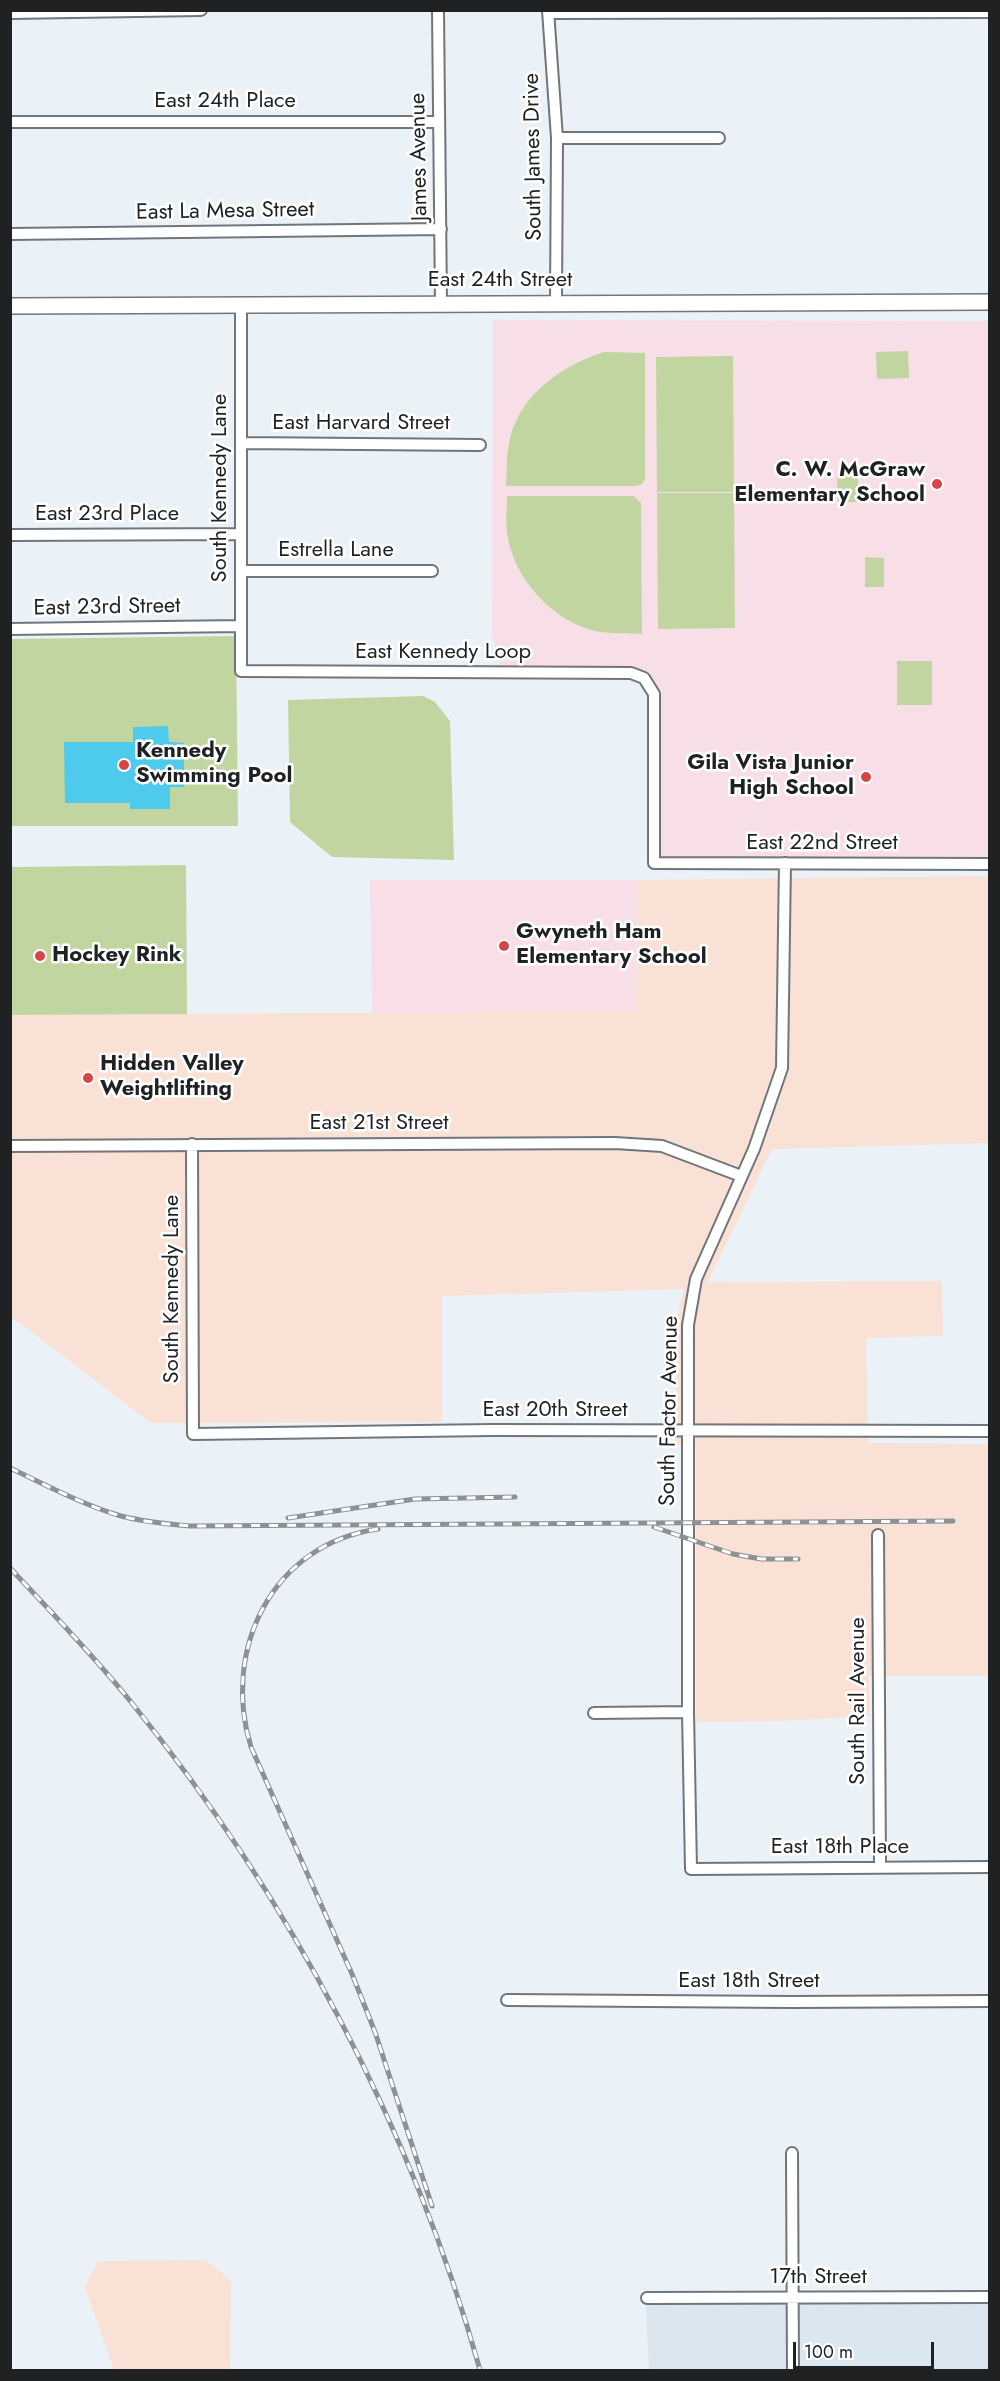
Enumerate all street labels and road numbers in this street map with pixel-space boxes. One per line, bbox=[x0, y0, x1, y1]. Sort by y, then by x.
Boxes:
street label: South James Drive bbox=[519, 73, 549, 241]
street label: East 24th Place bbox=[154, 89, 296, 115]
street label: James Avenue bbox=[406, 93, 434, 221]
street label: East La Mesa Street bbox=[136, 197, 314, 227]
street label: East 24th Street bbox=[428, 268, 572, 294]
street label: South Kennedy Lane bbox=[208, 394, 234, 582]
street label: East Harvard Street bbox=[272, 411, 450, 437]
street label: East 23rd Place bbox=[35, 502, 179, 528]
street label: Estrella Lane bbox=[278, 538, 394, 564]
street label: East 23rd Street bbox=[33, 594, 181, 622]
street label: East Kennedy Loop bbox=[355, 640, 531, 666]
street label: East 22nd Street bbox=[746, 831, 898, 857]
street label: East 21st Street bbox=[309, 1111, 449, 1137]
street label: South Kennedy Lane bbox=[160, 1195, 186, 1383]
street label: South Factor Avenue bbox=[655, 1316, 685, 1506]
street label: East 20th Street bbox=[482, 1398, 628, 1424]
street label: South Rail Avenue bbox=[846, 1617, 872, 1785]
street label: East 18th Place bbox=[771, 1835, 909, 1861]
street label: East 18th Street bbox=[678, 1969, 820, 1995]
street label: 17th Street bbox=[769, 2265, 867, 2291]

